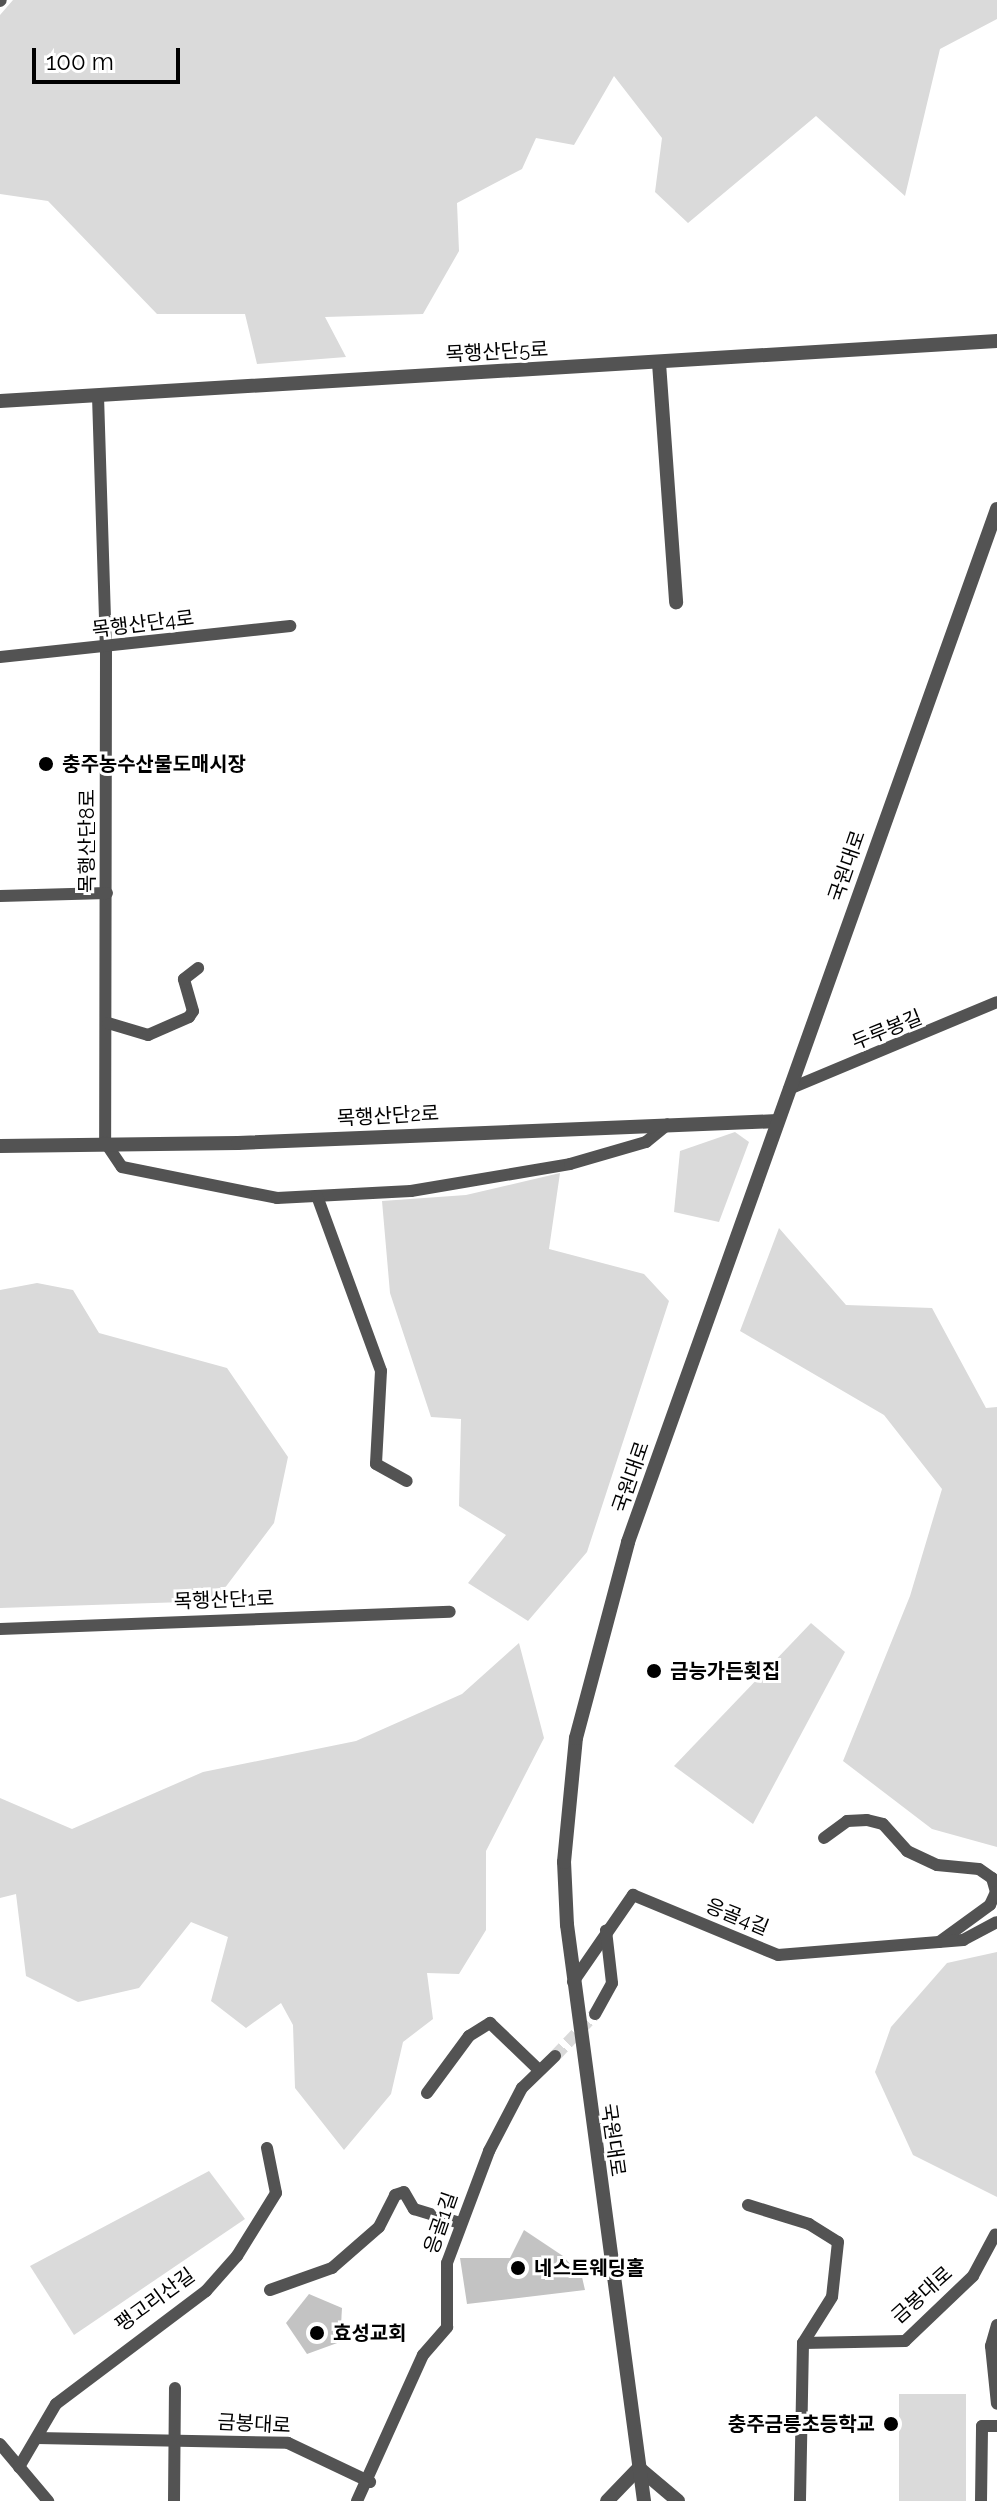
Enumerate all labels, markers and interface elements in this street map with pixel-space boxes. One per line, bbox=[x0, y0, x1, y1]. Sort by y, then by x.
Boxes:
scale bar bbox=[36, 32, 184, 82]
text: 100 m bbox=[46, 47, 114, 76]
street label: 목행산단5로 bbox=[445, 337, 549, 367]
street label: 목행산단4로 bbox=[90, 606, 196, 642]
place label: 충주농수산물도매시장 bbox=[62, 752, 246, 776]
marker: 충주농수산물도매시장 bbox=[37, 755, 55, 773]
street label: 목행산단8로 bbox=[75, 789, 99, 893]
street label: 국원대로 bbox=[824, 827, 870, 905]
street label: 두루봉길 bbox=[848, 1005, 926, 1055]
street label: 목행산단2로 bbox=[336, 1101, 440, 1131]
street label: 국원대로 bbox=[608, 1438, 654, 1516]
street label: 목행산단1로 bbox=[173, 1586, 275, 1614]
place label: 금능가든횟집 bbox=[670, 1659, 780, 1683]
marker: 금능가든횟집 bbox=[645, 1662, 663, 1680]
street label: 응골4길 bbox=[702, 1893, 772, 1941]
street label: 국원대로 bbox=[596, 2102, 630, 2178]
street label: 응골1길 bbox=[419, 2189, 463, 2257]
place label: 네스트웨딩홀 bbox=[534, 2256, 644, 2280]
marker: 네스트웨딩홀 bbox=[509, 2259, 527, 2277]
street label: 금봉대로 bbox=[887, 2261, 957, 2329]
street label: 팽고리산길 bbox=[111, 2263, 199, 2337]
place label: 효성교회 bbox=[333, 2321, 407, 2345]
marker: 효성교회 bbox=[308, 2324, 326, 2342]
street label: 금봉대로 bbox=[217, 2410, 291, 2438]
place label: 충주금릉초등학교 bbox=[728, 2412, 875, 2436]
marker: 충주금릉초등학교 bbox=[882, 2415, 900, 2433]

